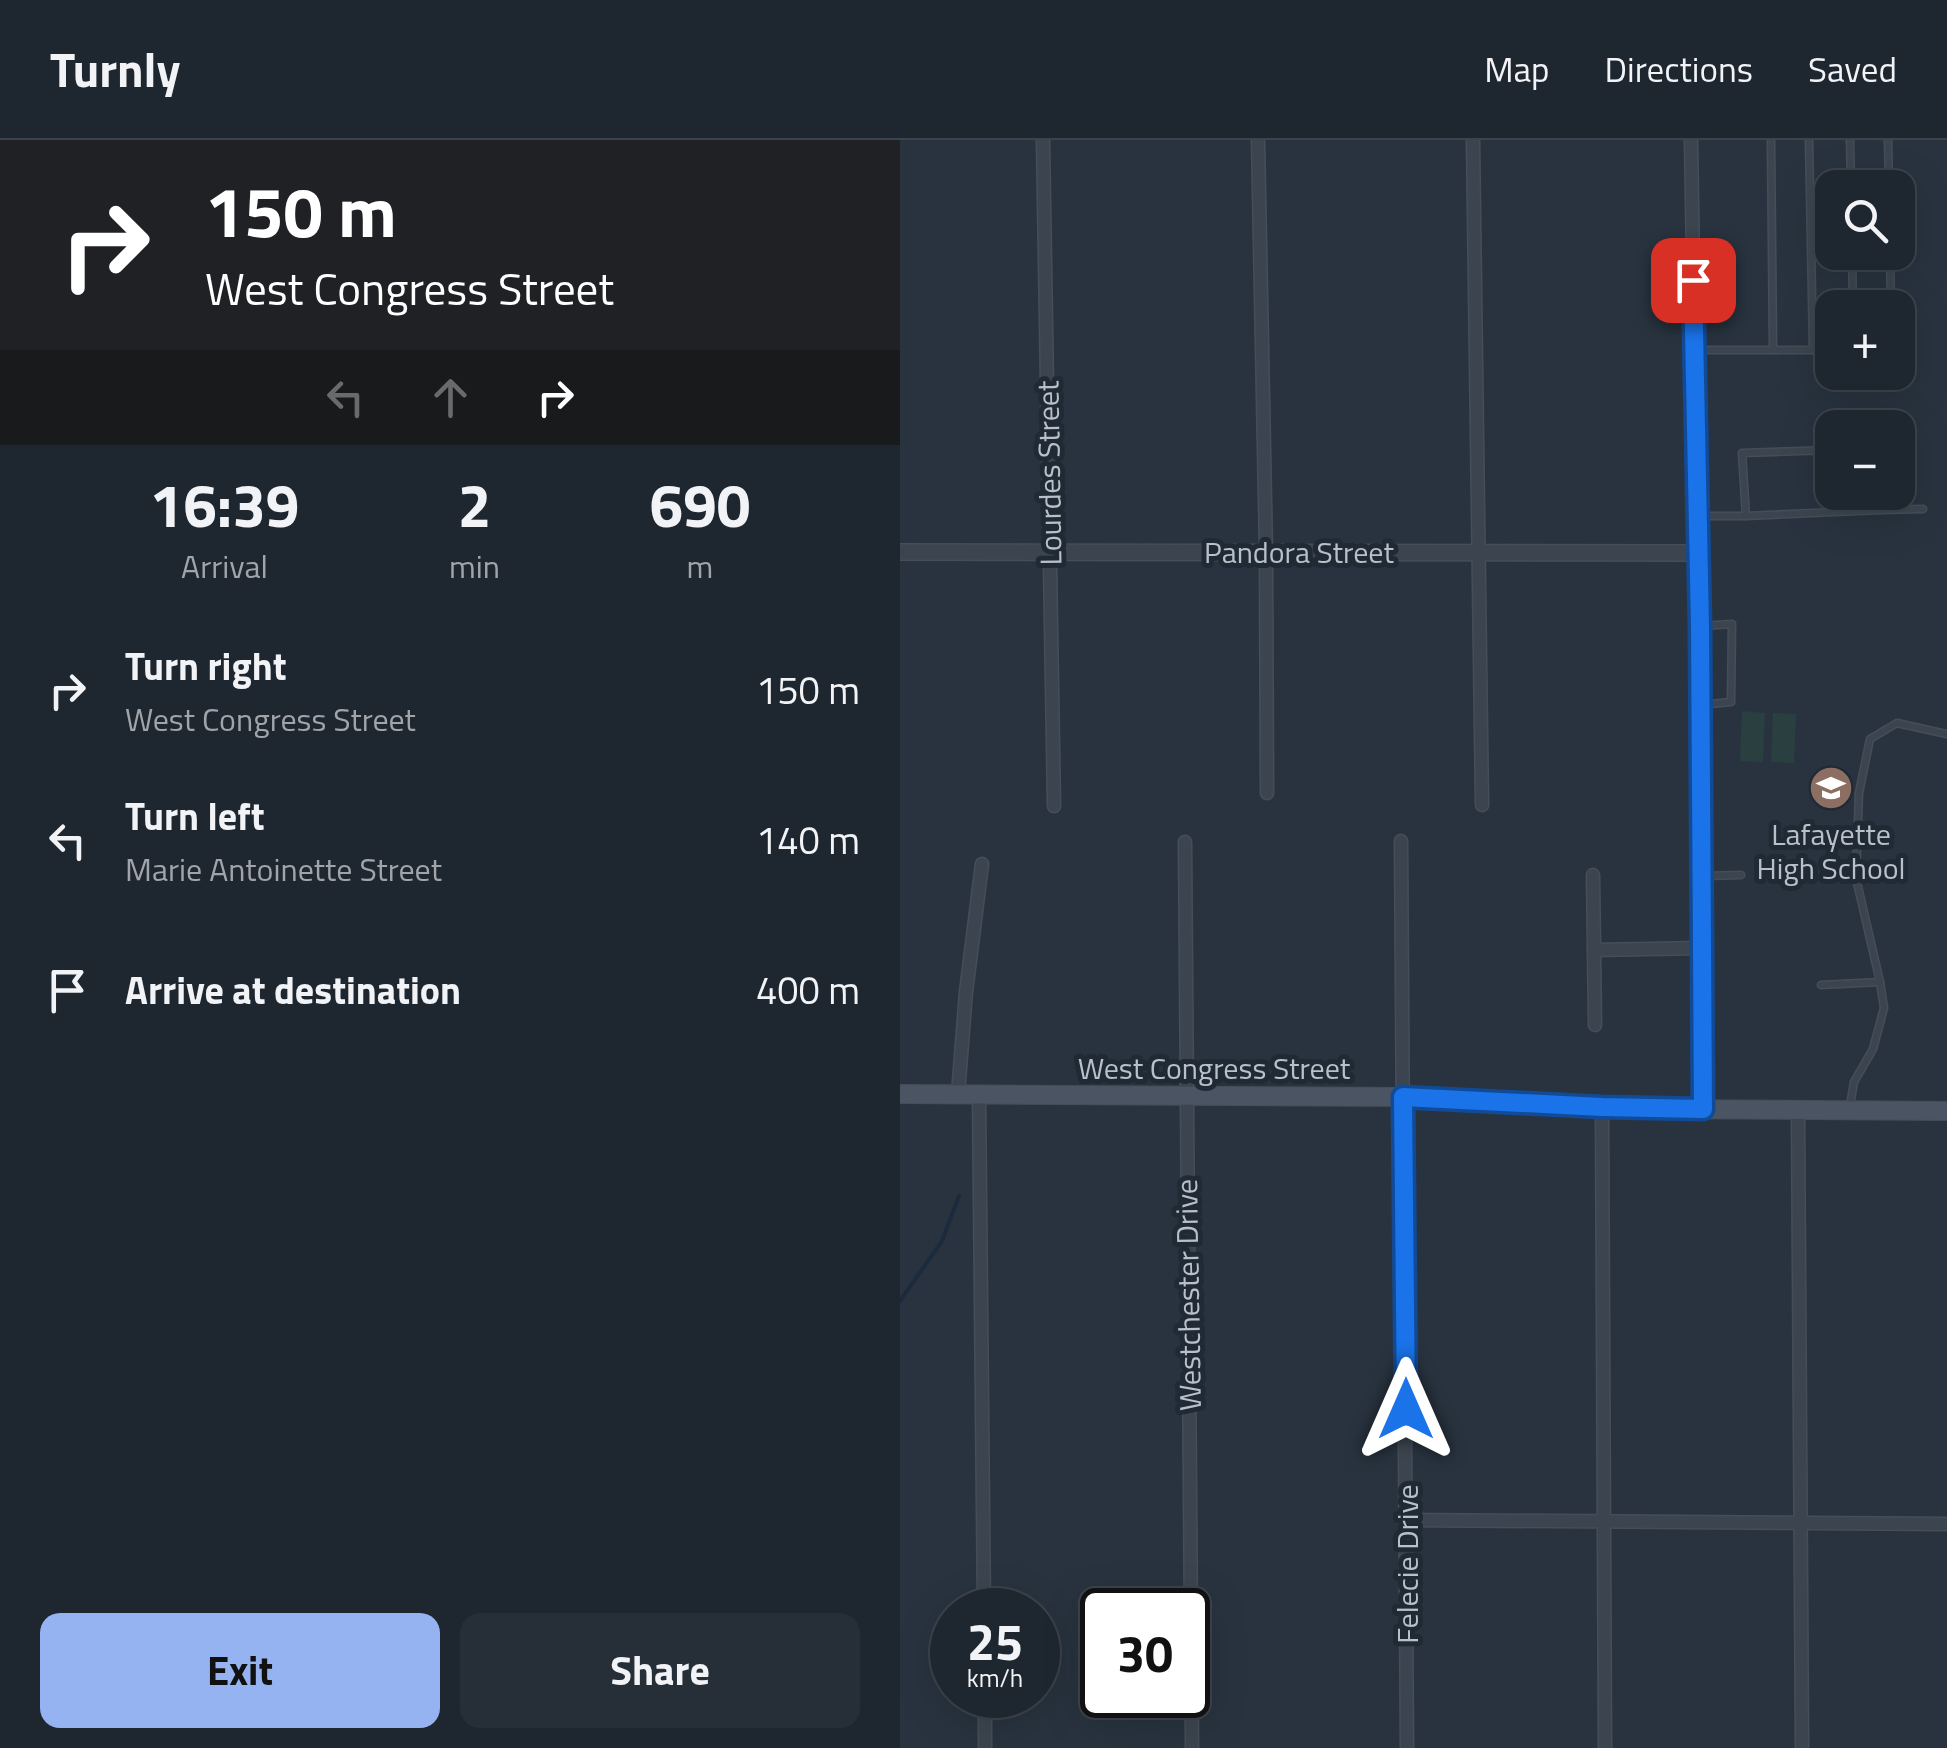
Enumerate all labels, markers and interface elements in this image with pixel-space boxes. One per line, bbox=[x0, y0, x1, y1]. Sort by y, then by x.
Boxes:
text: Turnly bbox=[50, 33, 181, 106]
text: Map bbox=[1484, 42, 1550, 96]
text: Directions bbox=[1605, 42, 1753, 96]
text: Saved bbox=[1808, 42, 1897, 96]
text: 150 m bbox=[205, 158, 397, 264]
map controls bbox=[1815, 170, 1915, 510]
button: search bbox=[1815, 170, 1915, 270]
icon: right bbox=[40, 180, 170, 310]
pin bbox=[1651, 238, 1736, 323]
icon: arrive bbox=[1666, 253, 1721, 308]
text: West Congress Street bbox=[205, 254, 614, 322]
button: + bbox=[1815, 290, 1915, 390]
icon: left bbox=[318, 370, 373, 425]
icon: ahead bbox=[423, 370, 478, 425]
icon: right bbox=[528, 370, 583, 425]
street label: Lourdes Street bbox=[1024, 380, 1074, 566]
button: − bbox=[1815, 410, 1915, 510]
text: 16:39 bbox=[150, 459, 299, 550]
text: 2 bbox=[458, 459, 491, 550]
text: 690 bbox=[650, 459, 750, 550]
street label: Pandora Street bbox=[1204, 529, 1394, 575]
text: Arrival bbox=[181, 542, 268, 590]
text: min bbox=[449, 542, 500, 590]
text: m bbox=[687, 542, 713, 590]
text: Turn right bbox=[125, 637, 287, 695]
text: 150 m bbox=[756, 661, 860, 719]
icon: right bbox=[40, 663, 95, 718]
text: West Congress Street bbox=[125, 695, 416, 743]
school or university icon: Lafayette High School bbox=[1808, 765, 1854, 811]
text: Turn left bbox=[125, 787, 265, 845]
text: 140 m bbox=[756, 811, 860, 869]
place label: Lafayette High School bbox=[1756, 811, 1906, 891]
icon: left bbox=[40, 813, 95, 868]
text: Marie Antoinette Street bbox=[125, 845, 442, 893]
text: Arrive at destination bbox=[125, 961, 461, 1019]
text: 400 m bbox=[756, 961, 860, 1019]
icon: arrive bbox=[40, 963, 95, 1018]
street label: West Congress Street bbox=[1078, 1045, 1351, 1091]
street label: Westchester Drive bbox=[1163, 1179, 1213, 1411]
position arrow bbox=[1354, 1357, 1458, 1461]
street label: Felecie Drive bbox=[1384, 1484, 1430, 1644]
speed limit sign: 30 bbox=[1080, 1588, 1210, 1718]
text: 25 bbox=[967, 1603, 1023, 1679]
button: Exit bbox=[40, 1613, 440, 1728]
button: Share bbox=[460, 1613, 860, 1728]
text: km/h bbox=[967, 1659, 1023, 1697]

